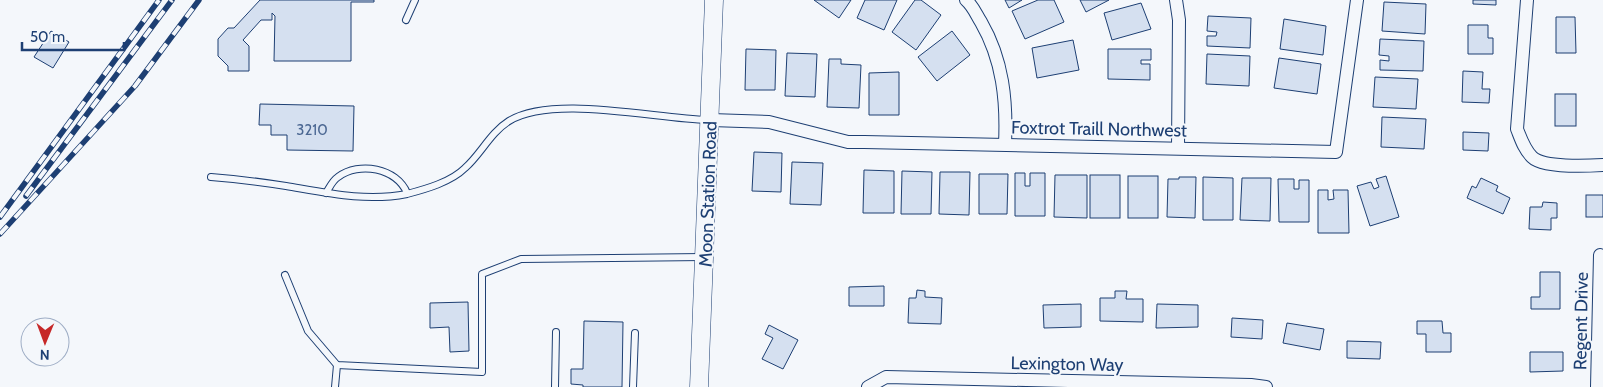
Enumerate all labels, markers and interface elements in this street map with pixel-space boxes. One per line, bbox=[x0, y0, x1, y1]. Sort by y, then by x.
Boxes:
scale bar bbox=[22, 20, 125, 52]
text: 50 m bbox=[30, 28, 65, 46]
street label: Foxtrot Traill Northwest bbox=[1011, 116, 1187, 142]
house number: 3210 bbox=[296, 121, 328, 139]
street label: Moon Station Road bbox=[694, 121, 722, 267]
street label: Regent Drive bbox=[1569, 272, 1593, 370]
north arrow bbox=[20, 317, 70, 367]
text: N bbox=[40, 346, 50, 364]
street label: Lexington Way bbox=[1010, 352, 1124, 376]

